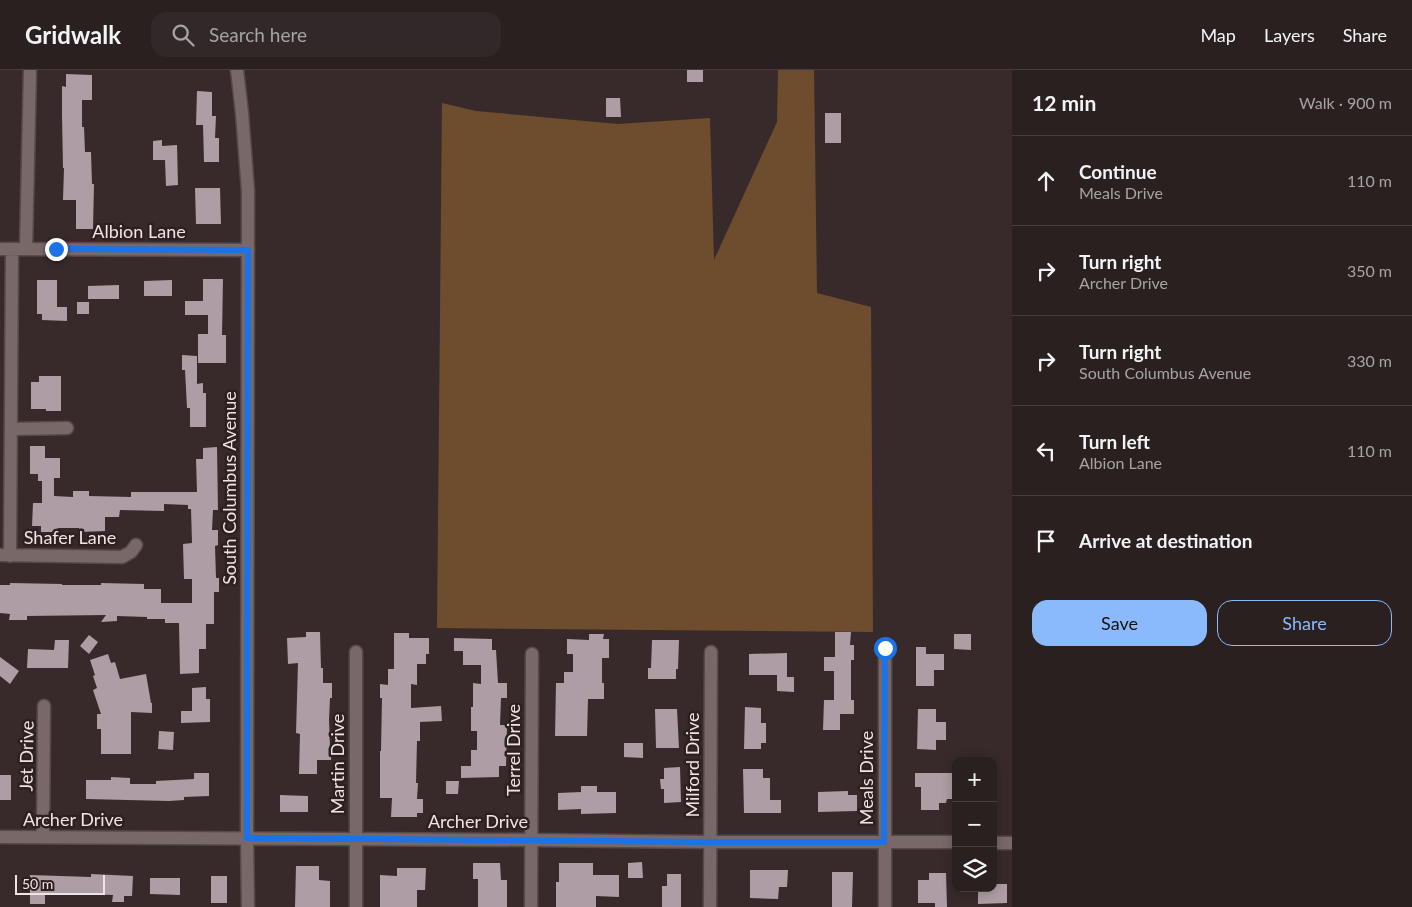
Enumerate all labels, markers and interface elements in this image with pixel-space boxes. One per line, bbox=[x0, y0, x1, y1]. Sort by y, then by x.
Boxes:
search box bbox=[151, 12, 501, 57]
text: Gridwalk bbox=[25, 20, 121, 49]
icon: search bbox=[169, 21, 197, 49]
text: Search here bbox=[209, 23, 307, 46]
text: Map bbox=[1200, 24, 1236, 46]
text: Layers bbox=[1264, 24, 1315, 46]
text: Share bbox=[1343, 24, 1387, 46]
text: 12 min bbox=[1032, 90, 1096, 115]
text: Walk · 900 m bbox=[1299, 93, 1392, 112]
text: Continue bbox=[1079, 160, 1157, 183]
icon: ahead bbox=[1032, 167, 1060, 195]
text: 110 m bbox=[1347, 171, 1392, 190]
text: Meals Drive bbox=[1079, 183, 1163, 202]
street label: Albion Lane bbox=[92, 220, 186, 242]
route end bbox=[45, 238, 68, 261]
text: Turn right bbox=[1079, 250, 1161, 273]
icon: right bbox=[1032, 257, 1060, 285]
text: 350 m bbox=[1347, 261, 1392, 280]
text: Archer Drive bbox=[1079, 273, 1168, 292]
text: Turn right bbox=[1079, 340, 1161, 363]
icon: right bbox=[1032, 347, 1060, 375]
text: 330 m bbox=[1347, 351, 1392, 370]
text: South Columbus Avenue bbox=[1079, 363, 1251, 382]
street label: South Columbus Avenue bbox=[218, 391, 240, 585]
text: Turn left bbox=[1079, 430, 1150, 453]
icon: left bbox=[1032, 437, 1060, 465]
text: 110 m bbox=[1347, 441, 1392, 460]
text: Albion Lane bbox=[1079, 453, 1162, 472]
street label: Shafer Lane bbox=[24, 526, 116, 548]
icon: arrive bbox=[1032, 527, 1060, 555]
text: Arrive at destination bbox=[1079, 529, 1252, 552]
button: Save bbox=[1032, 600, 1207, 646]
button: Share bbox=[1217, 600, 1392, 646]
route start bbox=[874, 637, 897, 660]
street label: Terrel Drive bbox=[502, 704, 524, 796]
street label: Milford Drive bbox=[681, 712, 703, 818]
street label: Martin Drive bbox=[326, 714, 348, 814]
street label: Jet Drive bbox=[14, 720, 38, 792]
street label: Meals Drive bbox=[855, 731, 877, 825]
map controls bbox=[952, 757, 997, 892]
button: + bbox=[952, 757, 997, 802]
button: − bbox=[952, 802, 997, 847]
street label: Archer Drive bbox=[23, 808, 123, 830]
street label: Archer Drive bbox=[428, 810, 528, 832]
button: layers bbox=[952, 847, 997, 892]
scale bar bbox=[15, 872, 105, 895]
text: 50 m bbox=[22, 875, 53, 892]

